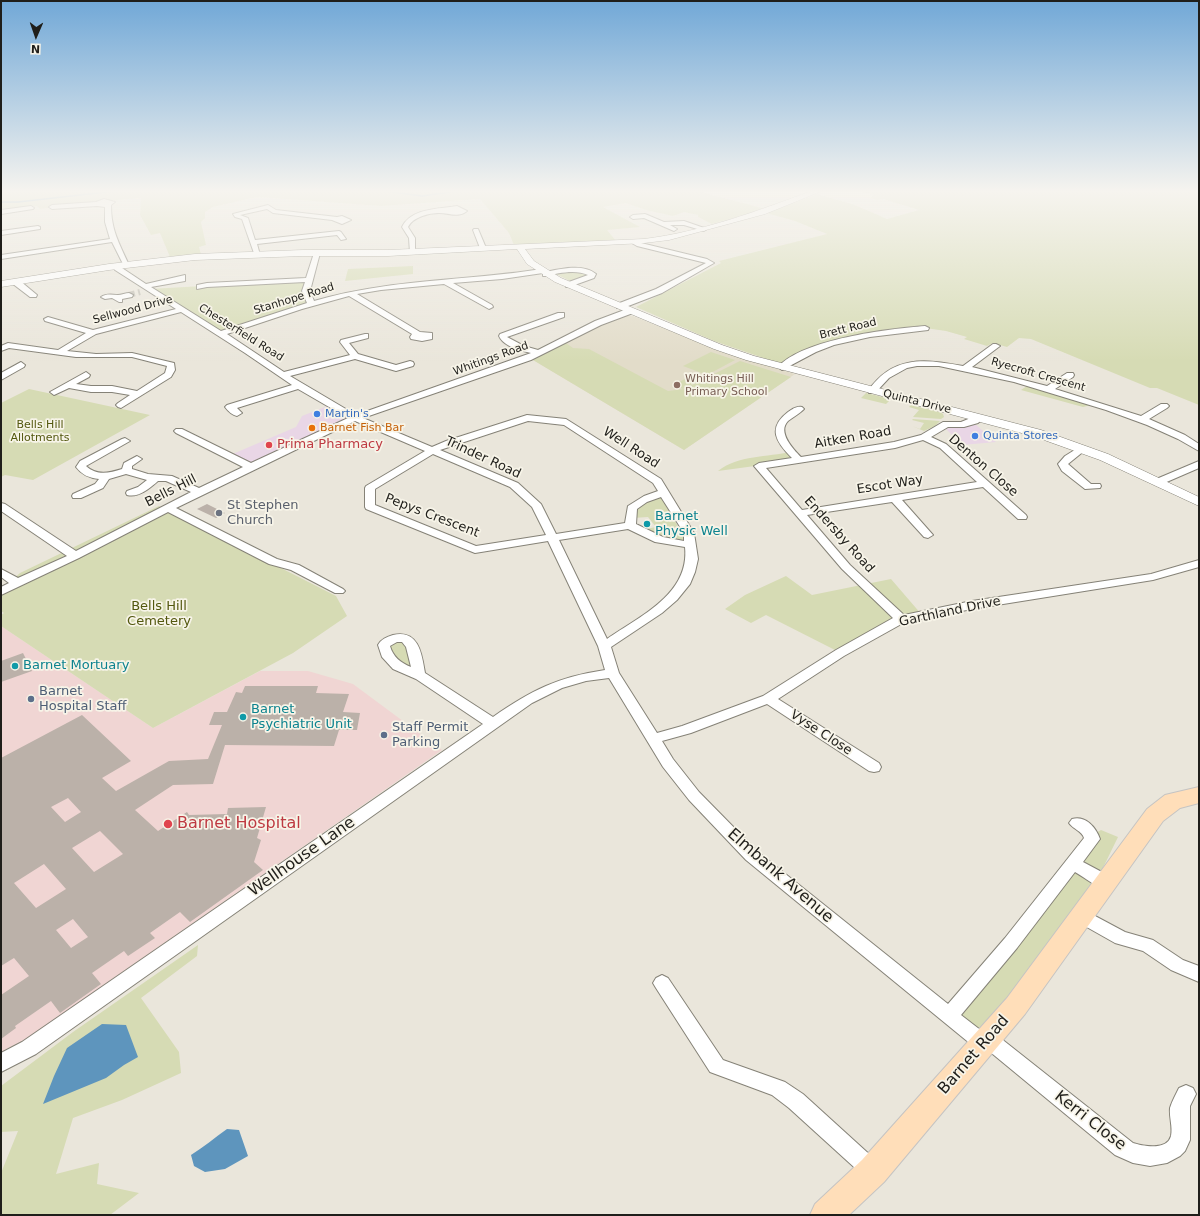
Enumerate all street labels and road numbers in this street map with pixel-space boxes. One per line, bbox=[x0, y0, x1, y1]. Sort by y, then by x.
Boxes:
street label: Stanhope Road bbox=[252, 280, 336, 318]
street label: Sellwood Drive bbox=[92, 293, 174, 327]
street label: Chesterfield Road bbox=[196, 302, 286, 364]
street label: Brett Road bbox=[818, 316, 878, 342]
street label: Whitings Road bbox=[452, 339, 530, 379]
street label: Ryecroft Crescent bbox=[989, 355, 1087, 395]
street label: Quinta Drive bbox=[882, 387, 952, 417]
street label: Well Road bbox=[600, 424, 662, 472]
street label: Aitken Road bbox=[813, 424, 893, 452]
street label: Denton Close bbox=[945, 432, 1021, 500]
street label: Trinder Road bbox=[443, 434, 523, 482]
street label: Bells Hill bbox=[143, 471, 199, 511]
street label: Escot Way bbox=[856, 472, 924, 498]
street label: Pepys Crescent bbox=[383, 491, 481, 541]
street label: Endersby Road bbox=[801, 494, 877, 576]
street label: Garthland Drive bbox=[898, 594, 1002, 630]
street label: Vyse Close bbox=[787, 707, 855, 759]
street label: Wellhouse Lane bbox=[245, 813, 359, 901]
street label: Elmbank Avenue bbox=[723, 825, 837, 927]
street label: Barnet Road bbox=[934, 1012, 1014, 1098]
street label: Kerri Close bbox=[1050, 1087, 1130, 1155]

